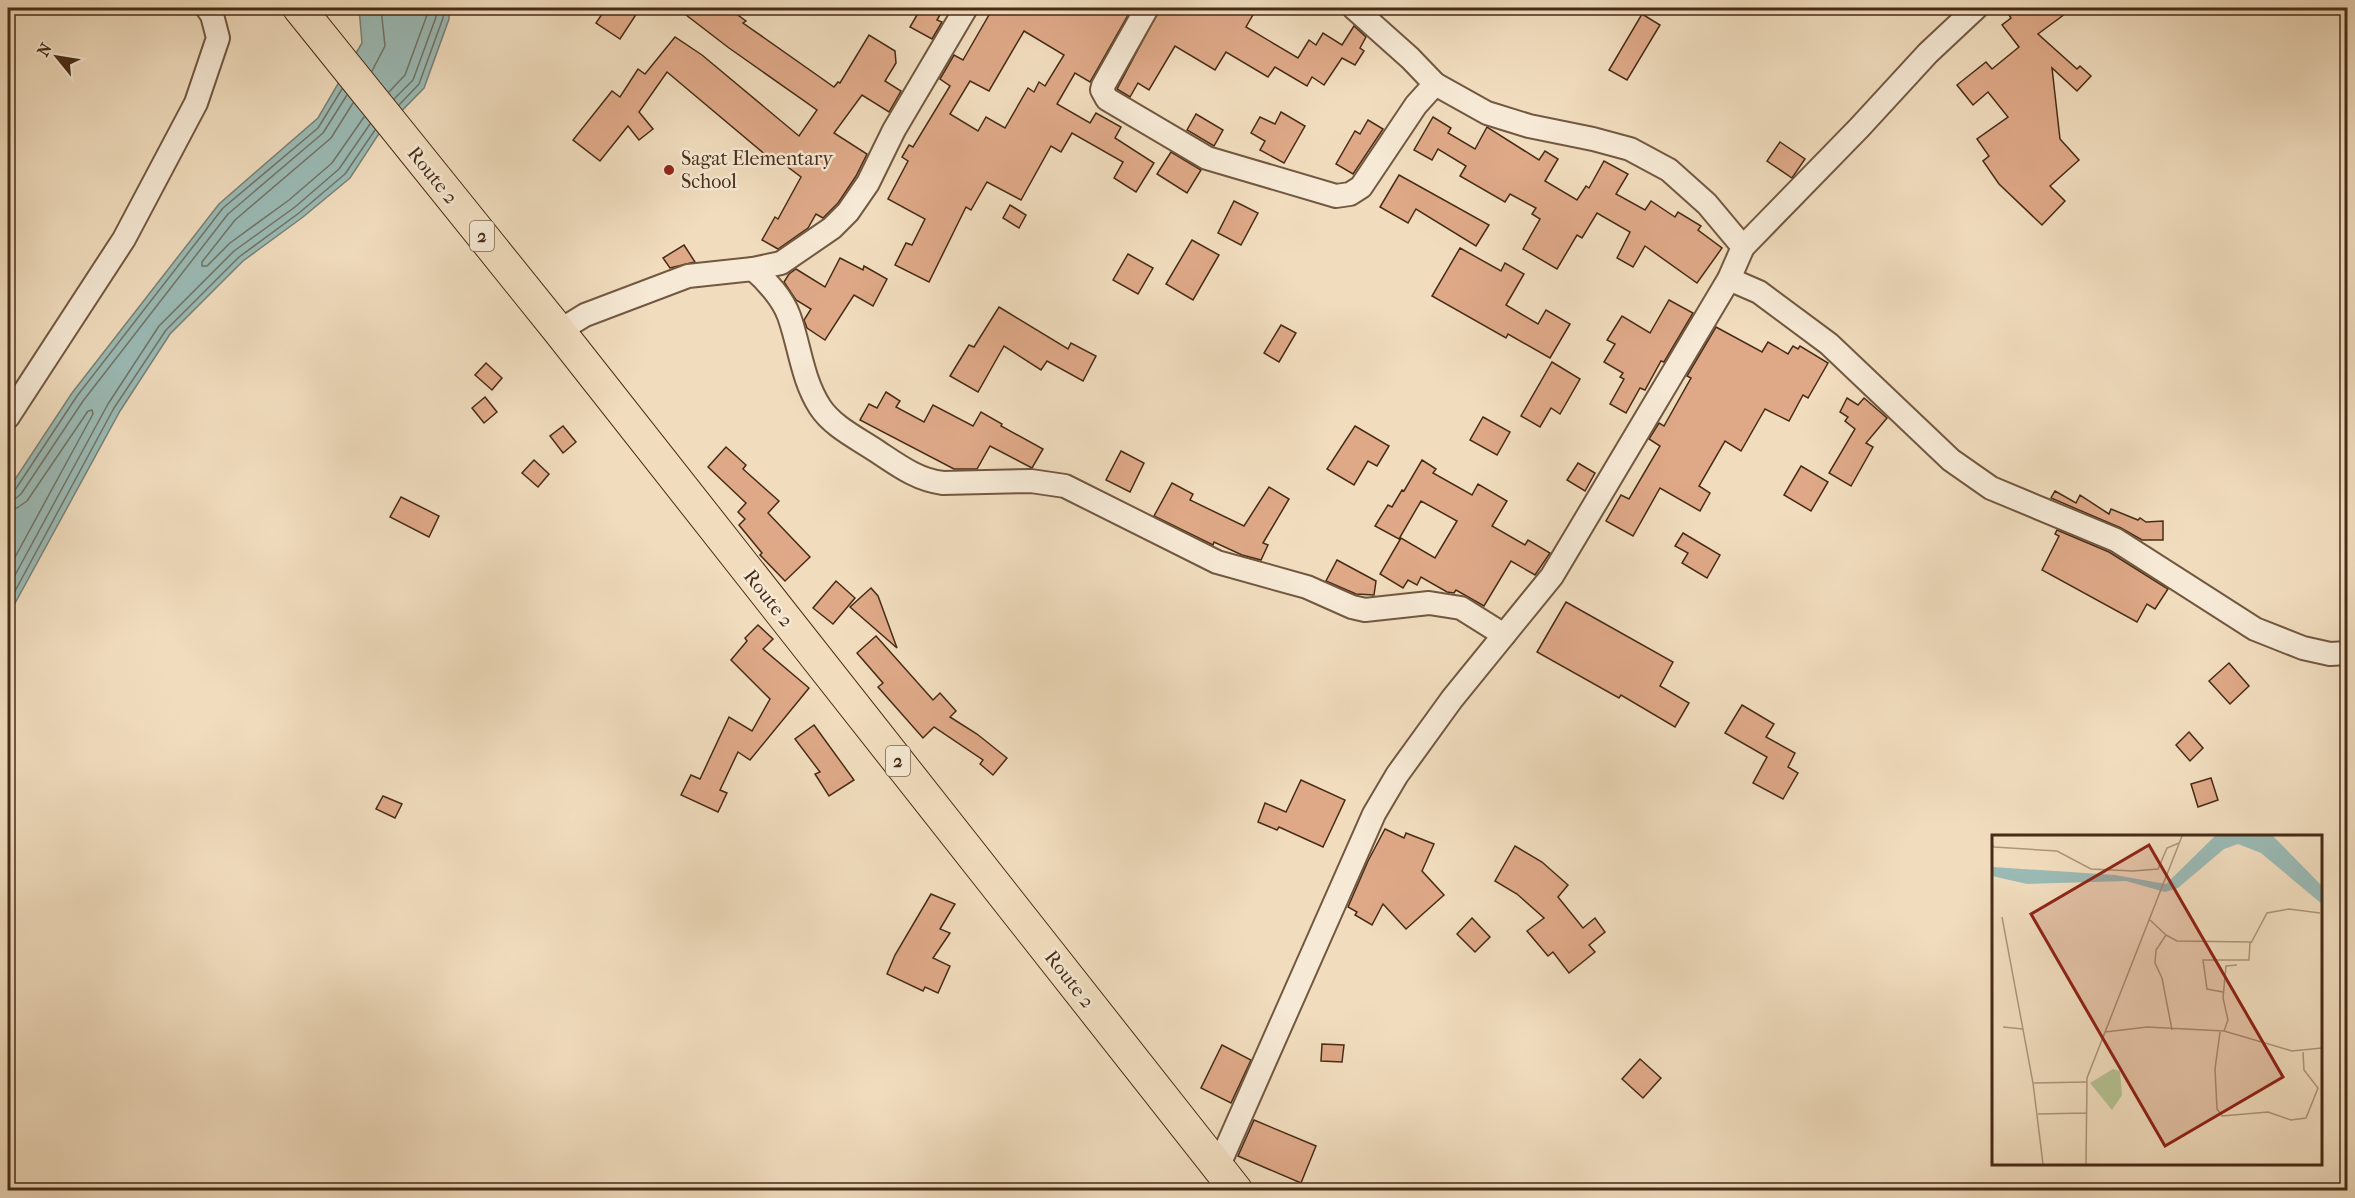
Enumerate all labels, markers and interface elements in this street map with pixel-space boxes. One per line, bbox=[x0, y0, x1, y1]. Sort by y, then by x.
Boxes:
north arrow bbox=[27, 27, 87, 87]
text: N bbox=[33, 39, 56, 60]
street label: Route 2 bbox=[403, 142, 463, 209]
place label: Sagat Elementary School bbox=[681, 147, 834, 193]
marker: Sagat Elementary School bbox=[662, 163, 676, 177]
road number: 2 bbox=[470, 221, 494, 251]
street label: Route 2 bbox=[739, 565, 798, 632]
road number: 2 bbox=[886, 746, 910, 776]
inset map bbox=[1992, 835, 2322, 1165]
street label: Route 2 bbox=[1040, 946, 1099, 1013]

